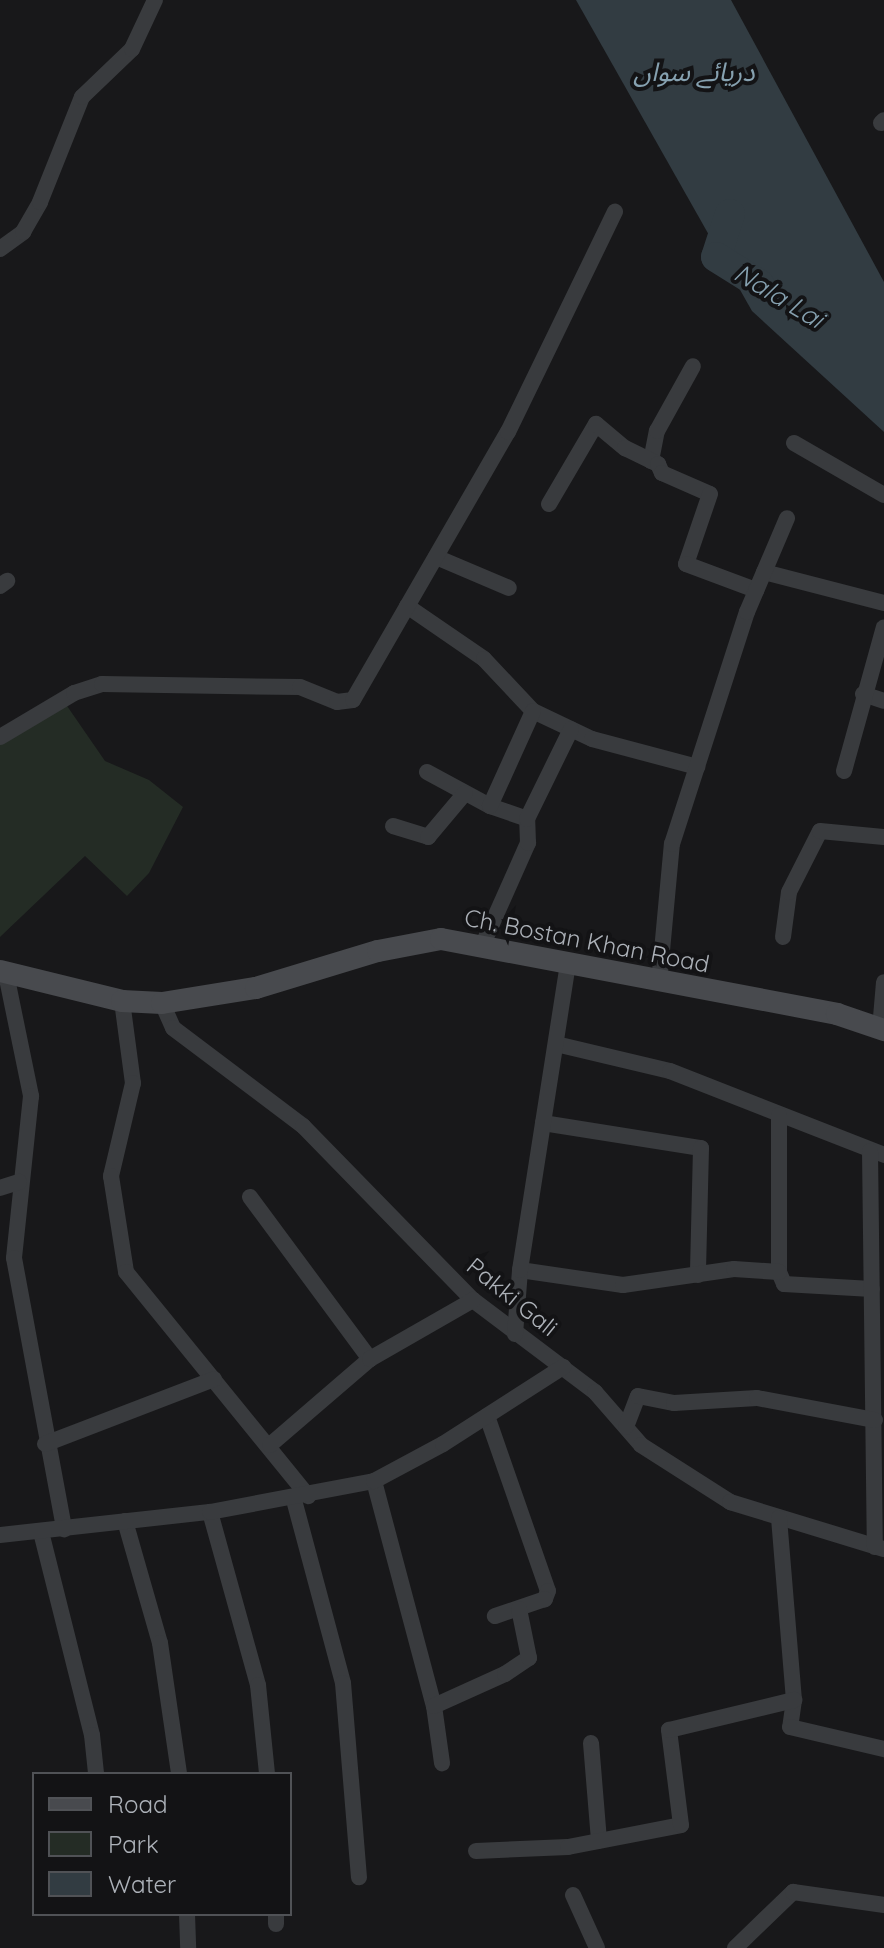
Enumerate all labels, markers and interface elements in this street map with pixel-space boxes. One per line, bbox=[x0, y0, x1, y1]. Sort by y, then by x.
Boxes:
water label: دریائے سواں bbox=[633, 56, 755, 88]
water label: Nala Lai bbox=[729, 257, 829, 335]
street label: Ch. Bostan Khan Road bbox=[462, 903, 712, 979]
street label: Pakki Gali bbox=[461, 1252, 563, 1342]
legend bbox=[32, 1772, 292, 1916]
text: Road bbox=[108, 1789, 168, 1819]
text: Park bbox=[108, 1829, 159, 1859]
text: Water bbox=[108, 1869, 176, 1899]

